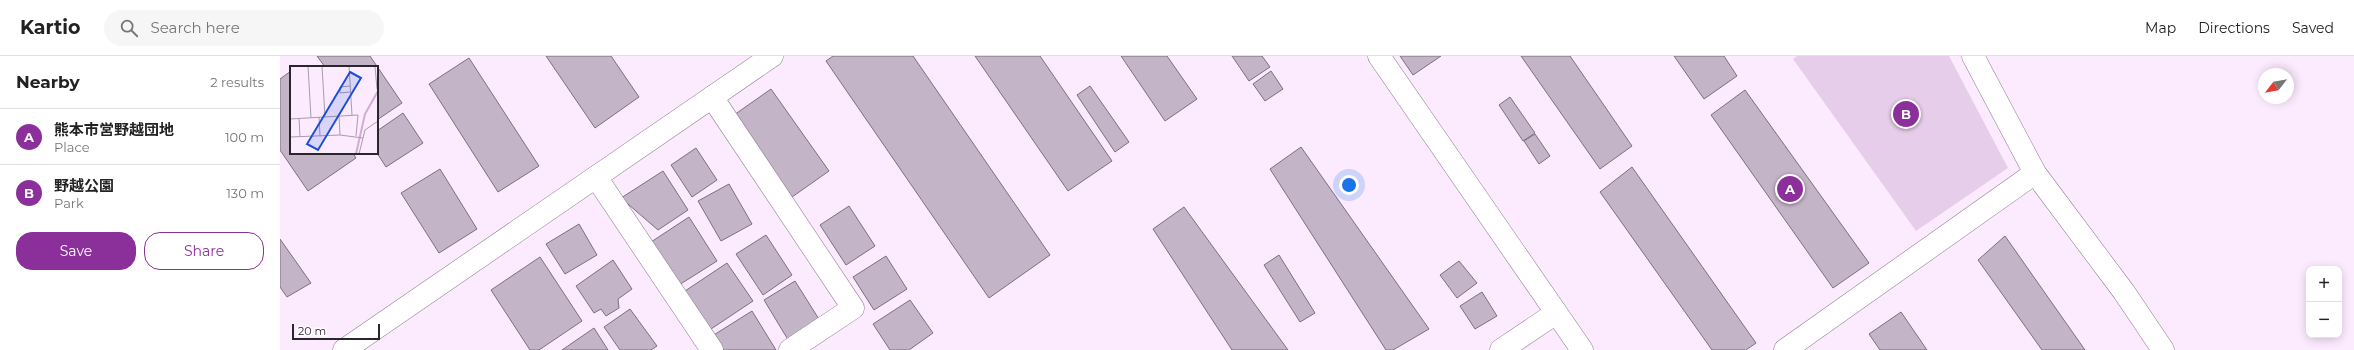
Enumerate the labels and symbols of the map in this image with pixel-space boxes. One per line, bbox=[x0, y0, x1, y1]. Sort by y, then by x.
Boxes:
inset map bbox=[290, 66, 378, 154]
north arrow bbox=[2258, 68, 2294, 104]
pin: B bbox=[1893, 99, 1919, 129]
pin: A bbox=[1777, 174, 1803, 204]
your location bbox=[1339, 175, 1359, 195]
scale bar bbox=[292, 322, 380, 341]

